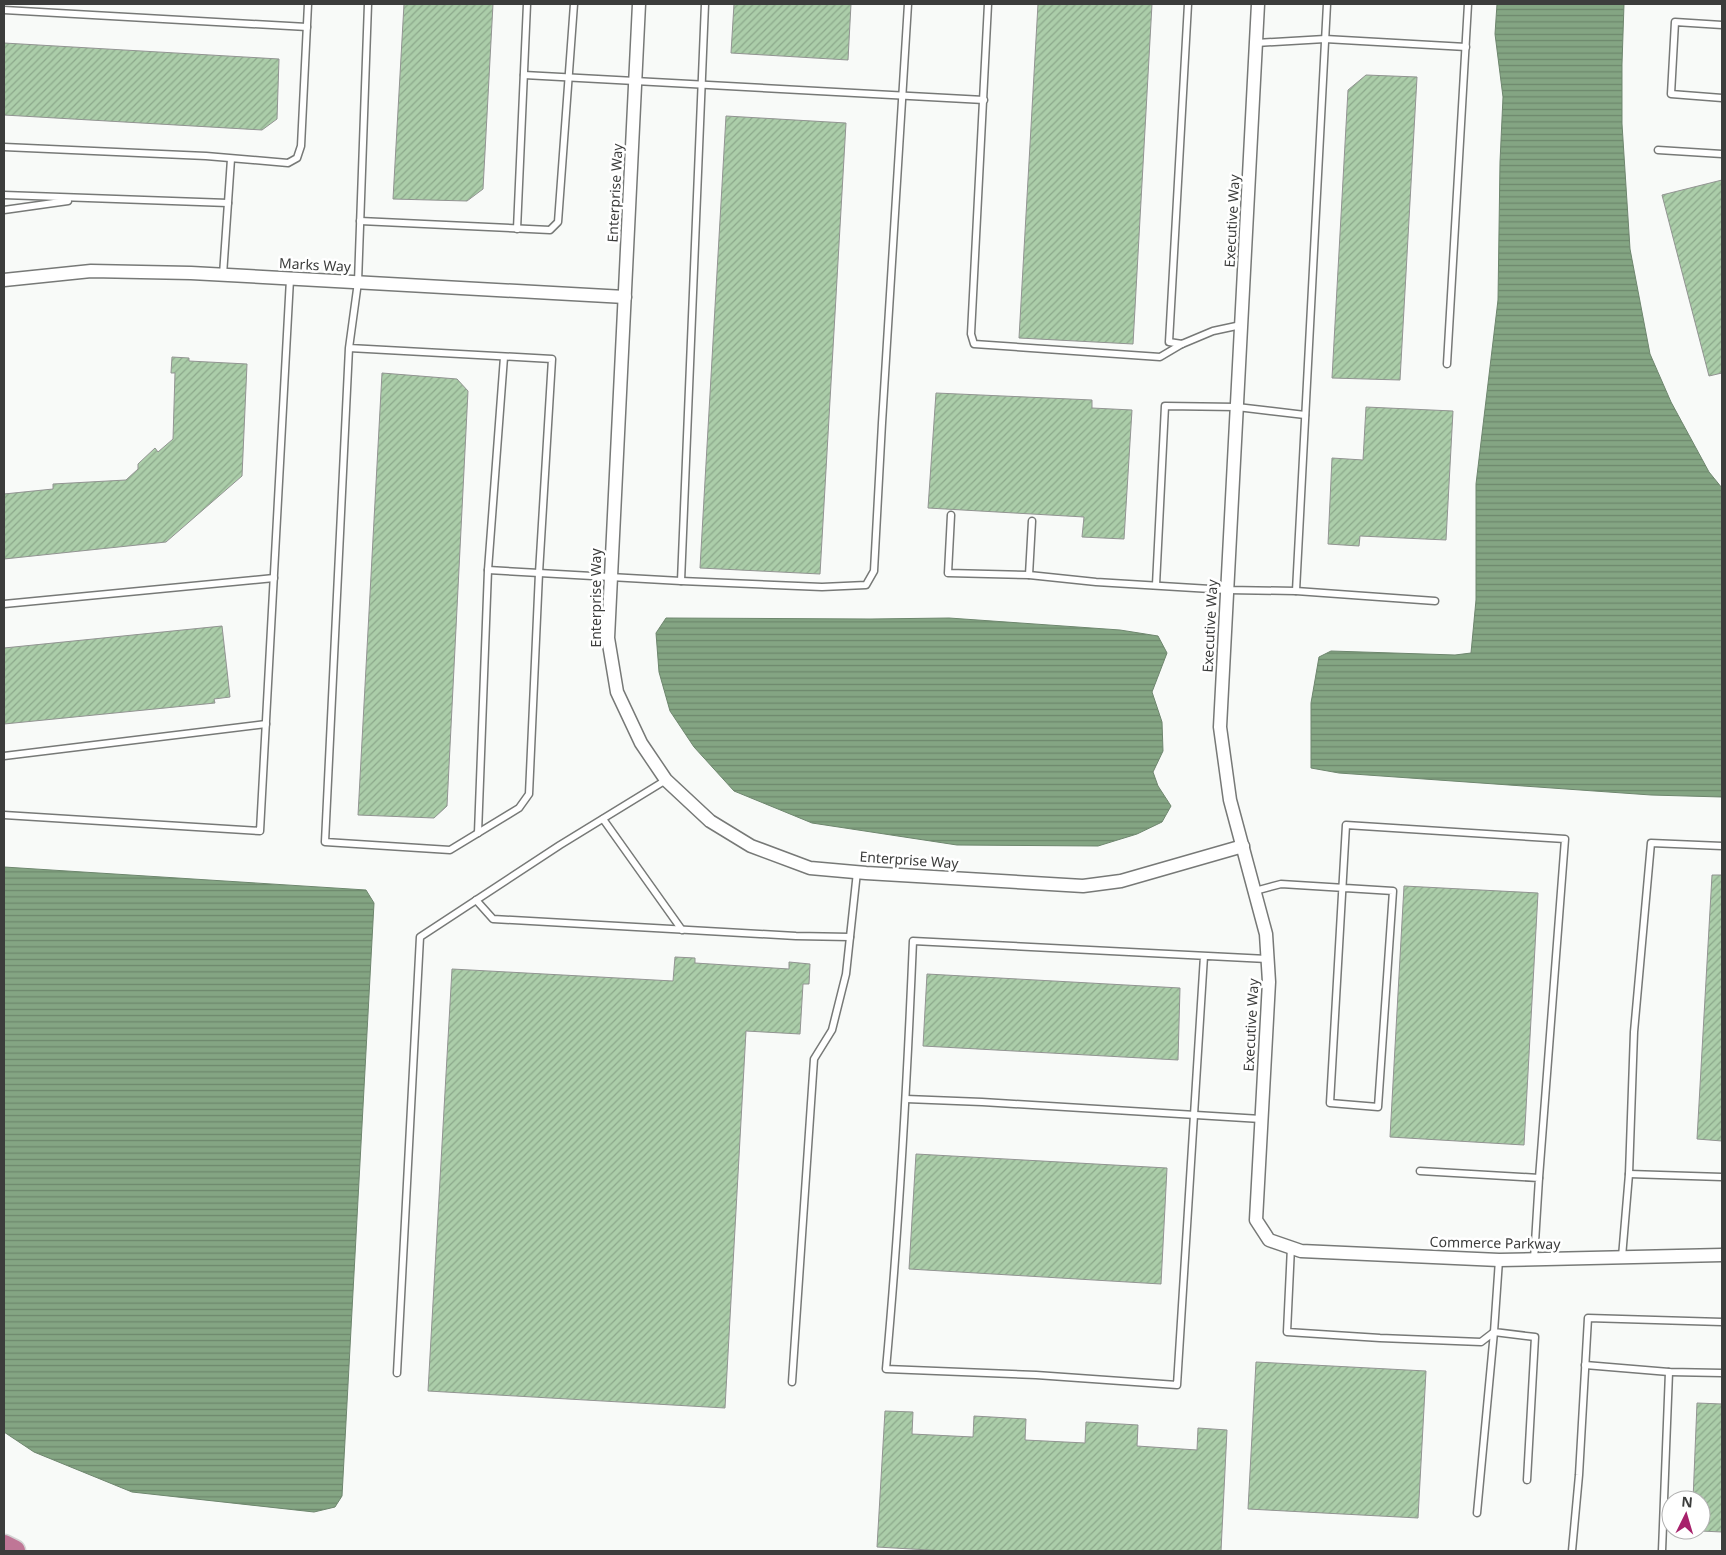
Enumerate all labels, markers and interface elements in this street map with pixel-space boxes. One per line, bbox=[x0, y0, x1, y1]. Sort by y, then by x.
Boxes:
street label: Enterprise Way bbox=[602, 142, 627, 243]
street label: Executive Way bbox=[1220, 173, 1243, 268]
street label: Marks Way bbox=[279, 253, 352, 276]
street label: Enterprise Way bbox=[586, 548, 605, 648]
street label: Executive Way bbox=[1198, 578, 1221, 673]
street label: Enterprise Way bbox=[859, 847, 960, 872]
street label: Executive Way bbox=[1239, 977, 1262, 1072]
street label: Commerce Parkway bbox=[1429, 1232, 1561, 1253]
north arrow bbox=[1661, 1490, 1711, 1540]
text: N bbox=[1681, 1492, 1694, 1512]

